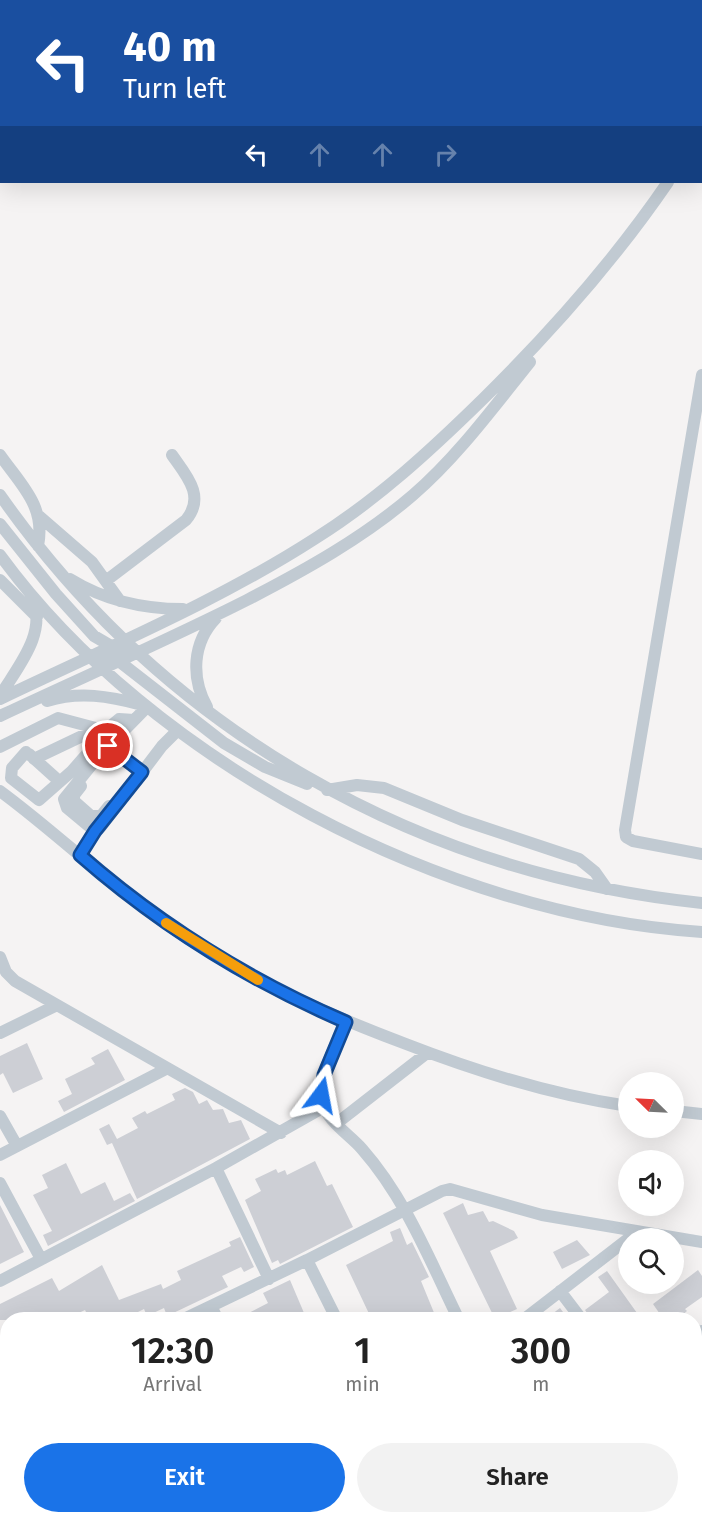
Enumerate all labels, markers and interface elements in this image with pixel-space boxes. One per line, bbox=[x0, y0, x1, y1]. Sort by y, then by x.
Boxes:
text: 40 m bbox=[123, 22, 217, 72]
icon: left bbox=[24, 24, 102, 102]
text: Turn left bbox=[123, 73, 226, 105]
icon: left bbox=[240, 138, 273, 171]
icon: ahead bbox=[303, 138, 336, 171]
icon: ahead bbox=[366, 138, 399, 171]
icon: right bbox=[429, 138, 462, 171]
pin bbox=[82, 720, 133, 771]
icon: arrive bbox=[91, 729, 124, 762]
position arrow bbox=[289, 1063, 353, 1127]
north arrow bbox=[618, 1072, 684, 1138]
map controls bbox=[618, 1072, 684, 1294]
button: sound bbox=[618, 1150, 684, 1216]
button: search bbox=[618, 1228, 684, 1294]
text: 12:30 bbox=[131, 1329, 214, 1373]
text: 1 bbox=[354, 1329, 371, 1373]
text: 300 bbox=[511, 1329, 571, 1373]
text: Arrival bbox=[143, 1372, 202, 1396]
text: min bbox=[345, 1372, 380, 1396]
text: m bbox=[532, 1372, 549, 1396]
button: Exit bbox=[24, 1443, 345, 1512]
button: Share bbox=[357, 1443, 678, 1512]

